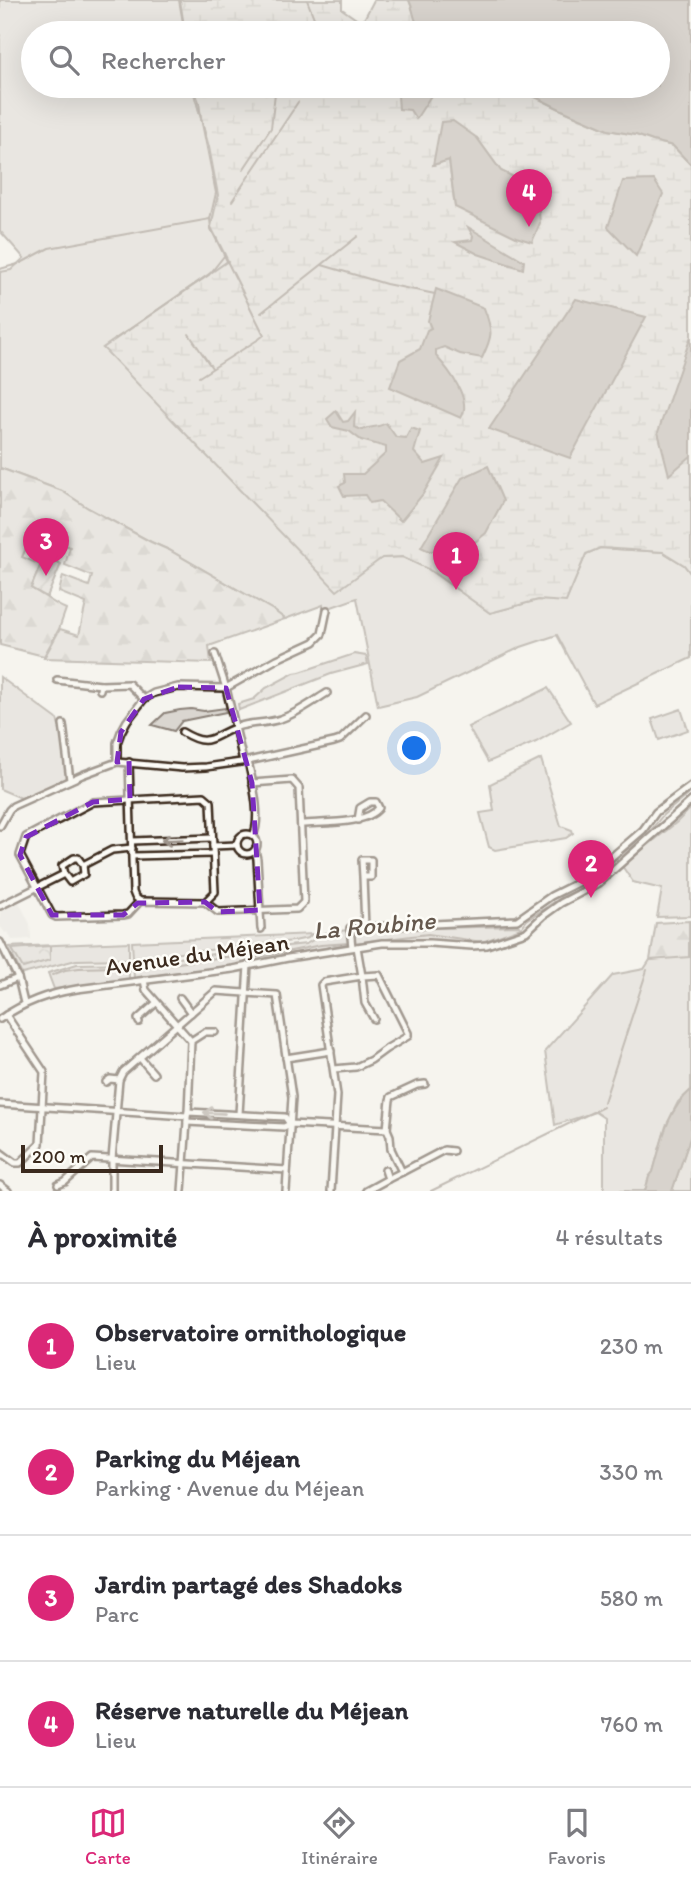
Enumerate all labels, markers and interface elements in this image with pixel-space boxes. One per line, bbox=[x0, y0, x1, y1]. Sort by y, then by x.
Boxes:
search box bbox=[21, 21, 670, 98]
icon: search bbox=[45, 41, 83, 79]
text: Rechercher bbox=[101, 44, 225, 76]
pin: 4 bbox=[506, 169, 552, 227]
pin: 3 bbox=[23, 518, 69, 576]
pin: 1 bbox=[433, 532, 479, 590]
your location bbox=[397, 731, 431, 765]
one-way arrow bbox=[161, 833, 184, 846]
pin: 2 bbox=[568, 840, 614, 898]
water label: La Roubine bbox=[311, 904, 438, 946]
street label: Avenue du Méjean bbox=[103, 927, 291, 981]
one-way arrow bbox=[203, 1107, 226, 1120]
scale bar bbox=[21, 1142, 163, 1174]
text: 200 m bbox=[32, 1145, 86, 1168]
text: À proximité bbox=[28, 1218, 177, 1255]
text: 4 résultats bbox=[556, 1223, 663, 1251]
text: Observatoire ornithologique bbox=[95, 1316, 406, 1348]
text: 1 bbox=[46, 1332, 56, 1360]
text: 230 m bbox=[600, 1332, 663, 1360]
text: Lieu bbox=[95, 1348, 136, 1376]
text: Parking du Méjean bbox=[95, 1442, 300, 1474]
text: 2 bbox=[45, 1458, 57, 1486]
text: 330 m bbox=[599, 1458, 663, 1486]
text: Parking · Avenue du Méjean bbox=[95, 1474, 364, 1502]
text: Jardin partagé des Shadoks bbox=[95, 1568, 402, 1600]
text: 3 bbox=[45, 1584, 57, 1612]
text: 580 m bbox=[600, 1584, 663, 1612]
text: Parc bbox=[95, 1600, 139, 1628]
text: Réserve naturelle du Méjean bbox=[95, 1694, 408, 1726]
text: 4 bbox=[44, 1710, 58, 1738]
text: 760 m bbox=[601, 1710, 663, 1738]
text: Lieu bbox=[95, 1726, 136, 1754]
tab: Carte bbox=[85, 1804, 131, 1869]
tab: Itinéraire bbox=[301, 1804, 378, 1869]
tab: Favoris bbox=[548, 1804, 606, 1869]

